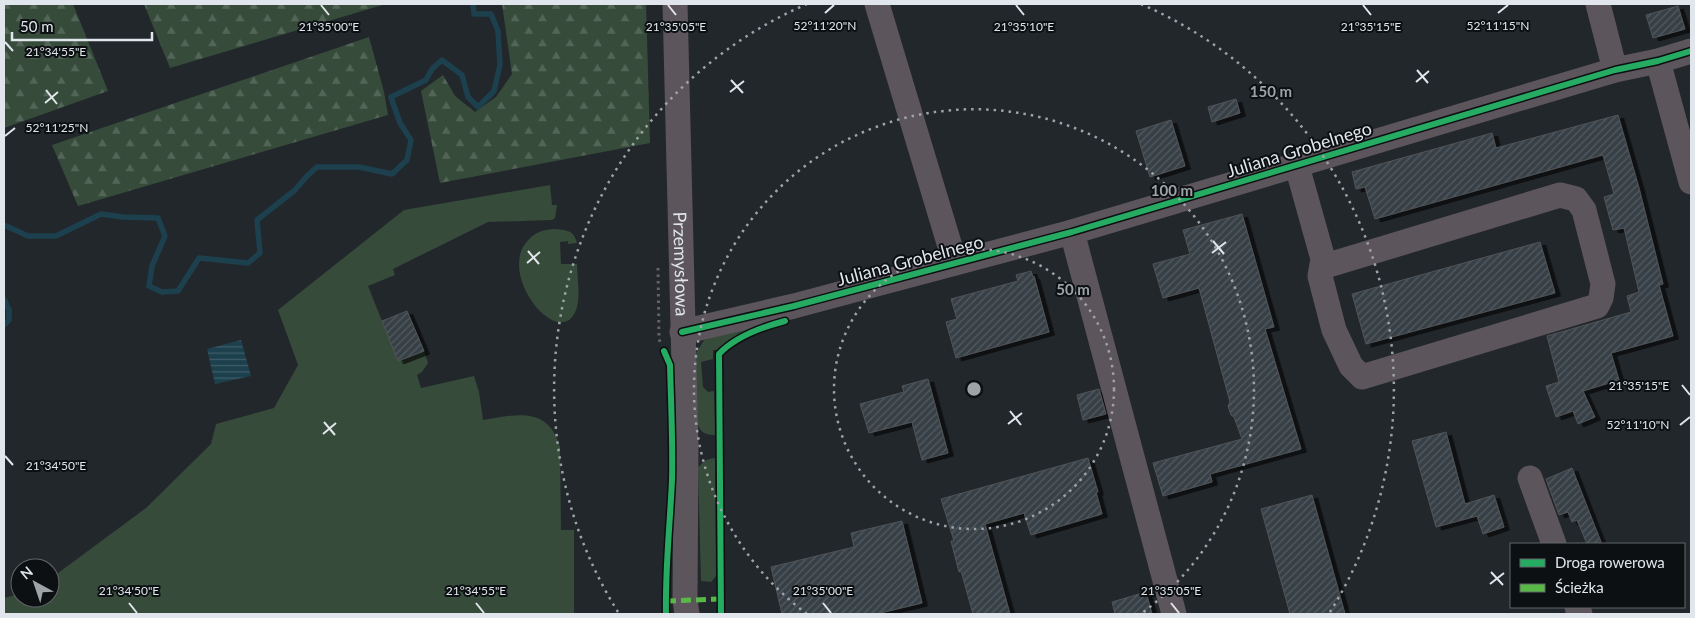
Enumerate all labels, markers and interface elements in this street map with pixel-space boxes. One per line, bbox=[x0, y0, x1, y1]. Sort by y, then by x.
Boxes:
scale bar bbox=[12, 10, 152, 42]
text: 50 m bbox=[20, 17, 54, 35]
text: 52°11'20"N bbox=[794, 18, 856, 33]
text: 52°11'15"N bbox=[1467, 18, 1529, 33]
text: 21°35'00"E bbox=[299, 19, 359, 34]
text: 21°35'05"E bbox=[646, 19, 706, 34]
text: 21°35'10"E bbox=[994, 19, 1054, 34]
text: 21°35'15"E bbox=[1341, 19, 1401, 34]
text: 21°34'55"E bbox=[26, 44, 86, 59]
text: 150 m bbox=[1250, 82, 1292, 100]
street label: Juliana Grobelnego bbox=[1224, 116, 1374, 182]
text: 52°11'25"N bbox=[26, 120, 88, 135]
text: 100 m bbox=[1151, 181, 1193, 199]
street label: Przemysłowa bbox=[669, 211, 694, 317]
street label: Juliana Grobelnego bbox=[834, 230, 986, 290]
text: 50 m bbox=[1056, 280, 1090, 298]
text: 21°35'15"E bbox=[1609, 378, 1669, 393]
centre of rings bbox=[965, 380, 983, 398]
text: 52°11'10"N bbox=[1607, 417, 1669, 432]
text: 21°34'50"E bbox=[26, 458, 86, 473]
legend bbox=[1510, 543, 1685, 608]
text: Droga rowerowa bbox=[1555, 553, 1665, 571]
north arrow bbox=[10, 558, 60, 608]
text: N bbox=[17, 563, 36, 583]
text: Ścieżka bbox=[1555, 578, 1604, 596]
text: 21°34'50"E bbox=[99, 583, 159, 598]
text: 21°34'55"E bbox=[446, 583, 506, 598]
text: 21°35'00"E bbox=[793, 583, 853, 598]
text: 21°35'05"E bbox=[1141, 583, 1201, 598]

